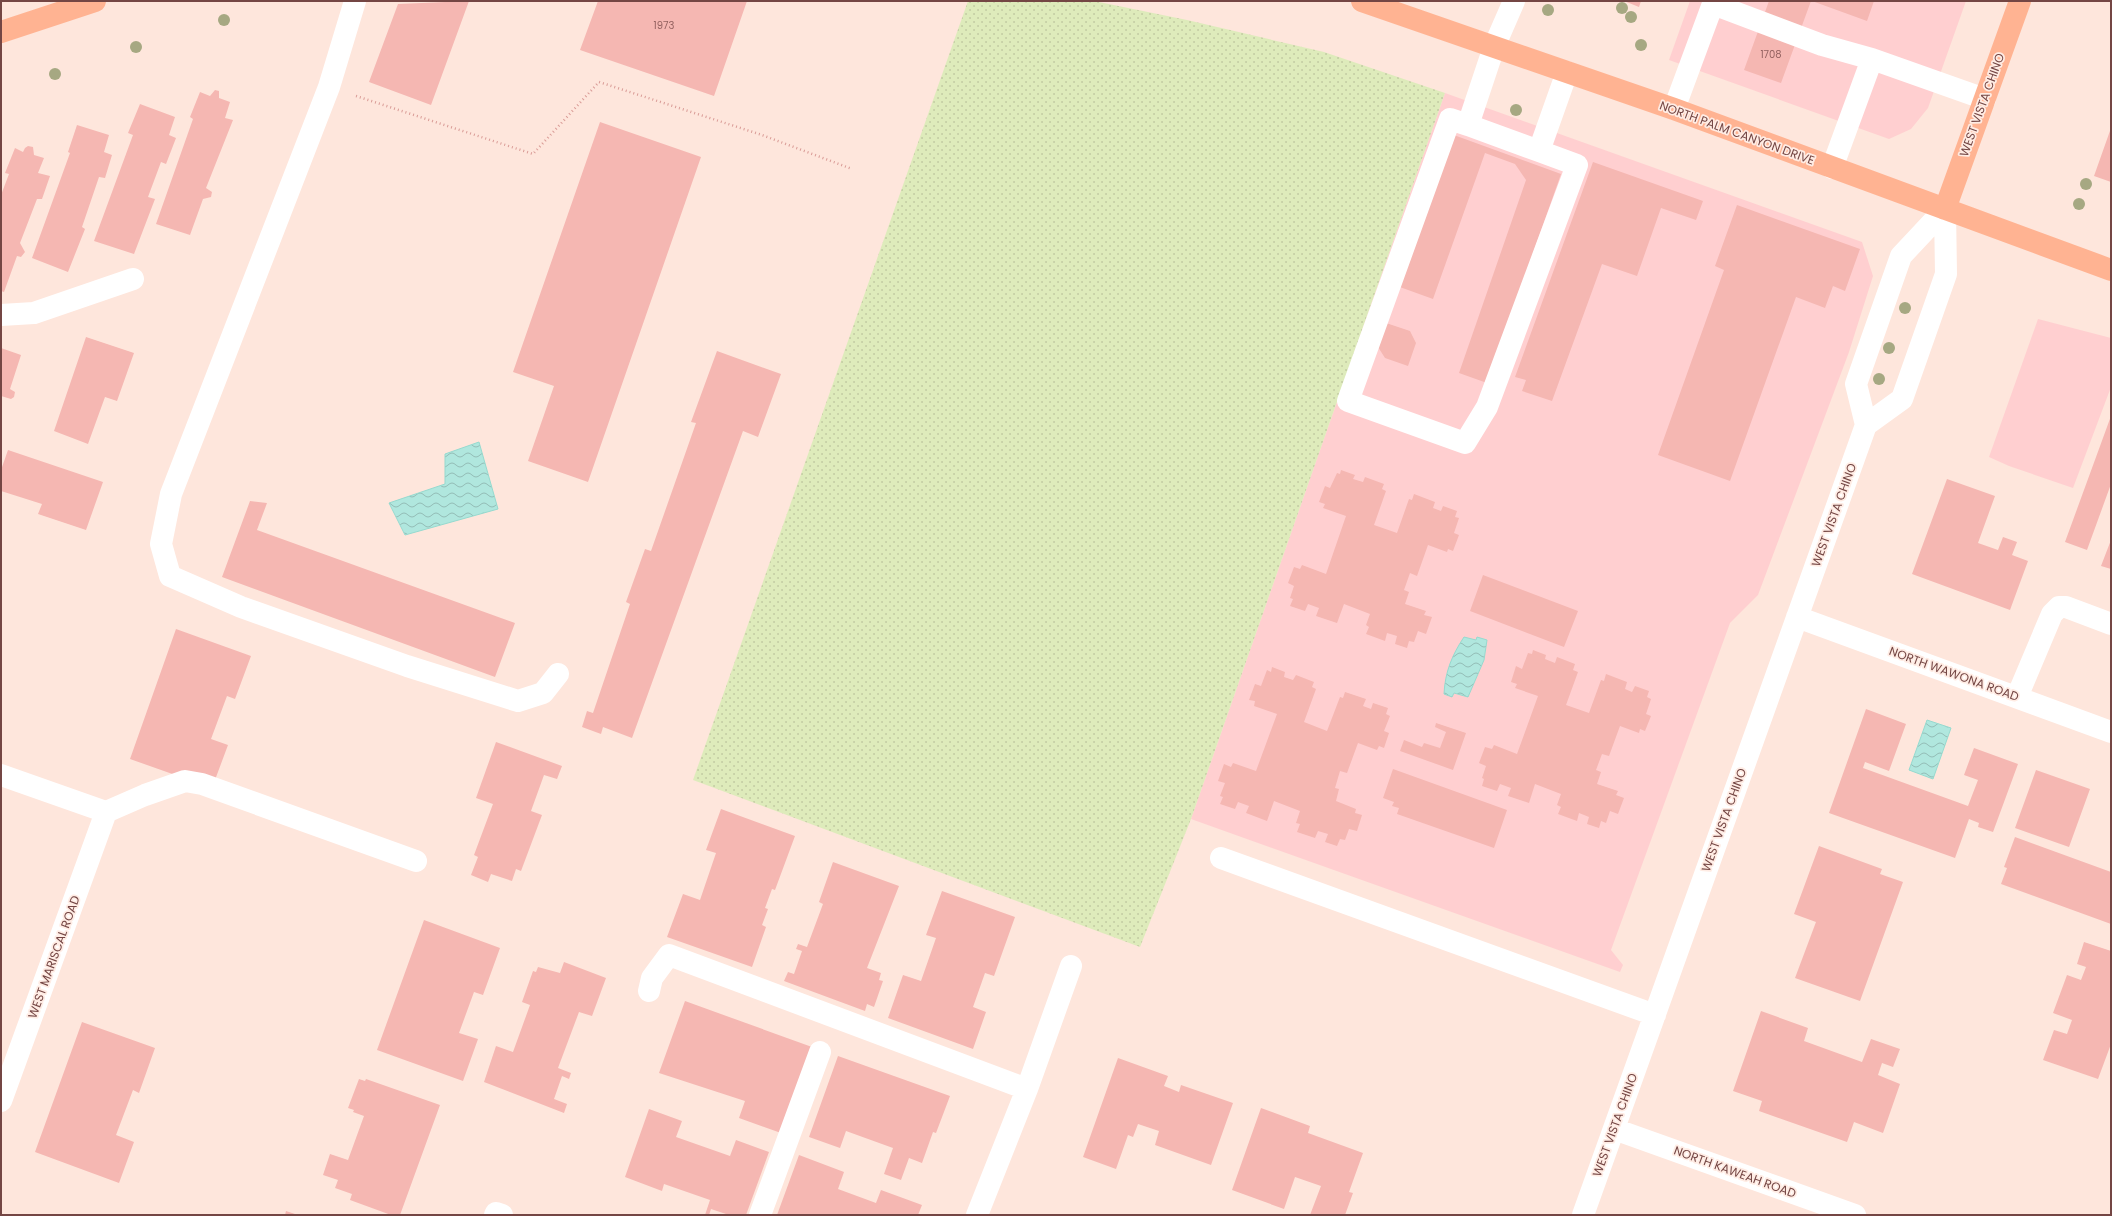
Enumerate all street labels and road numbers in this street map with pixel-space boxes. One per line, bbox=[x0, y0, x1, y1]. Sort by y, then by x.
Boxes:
street label: WEST VISTA CHINO bbox=[1955, 51, 2008, 159]
street label: NORTH PALM CANYON DRIVE bbox=[1657, 97, 1817, 169]
street label: WEST VISTA CHINO bbox=[1807, 461, 1860, 569]
street label: NORTH WAWONA ROAD bbox=[1887, 642, 2022, 705]
street label: WEST VISTA CHINO bbox=[1697, 766, 1750, 874]
street label: WEST MARISCAL ROAD bbox=[23, 893, 84, 1021]
street label: WEST VISTA CHINO bbox=[1588, 1071, 1641, 1179]
street label: NORTH KAWEAH ROAD bbox=[1672, 1141, 1799, 1202]

